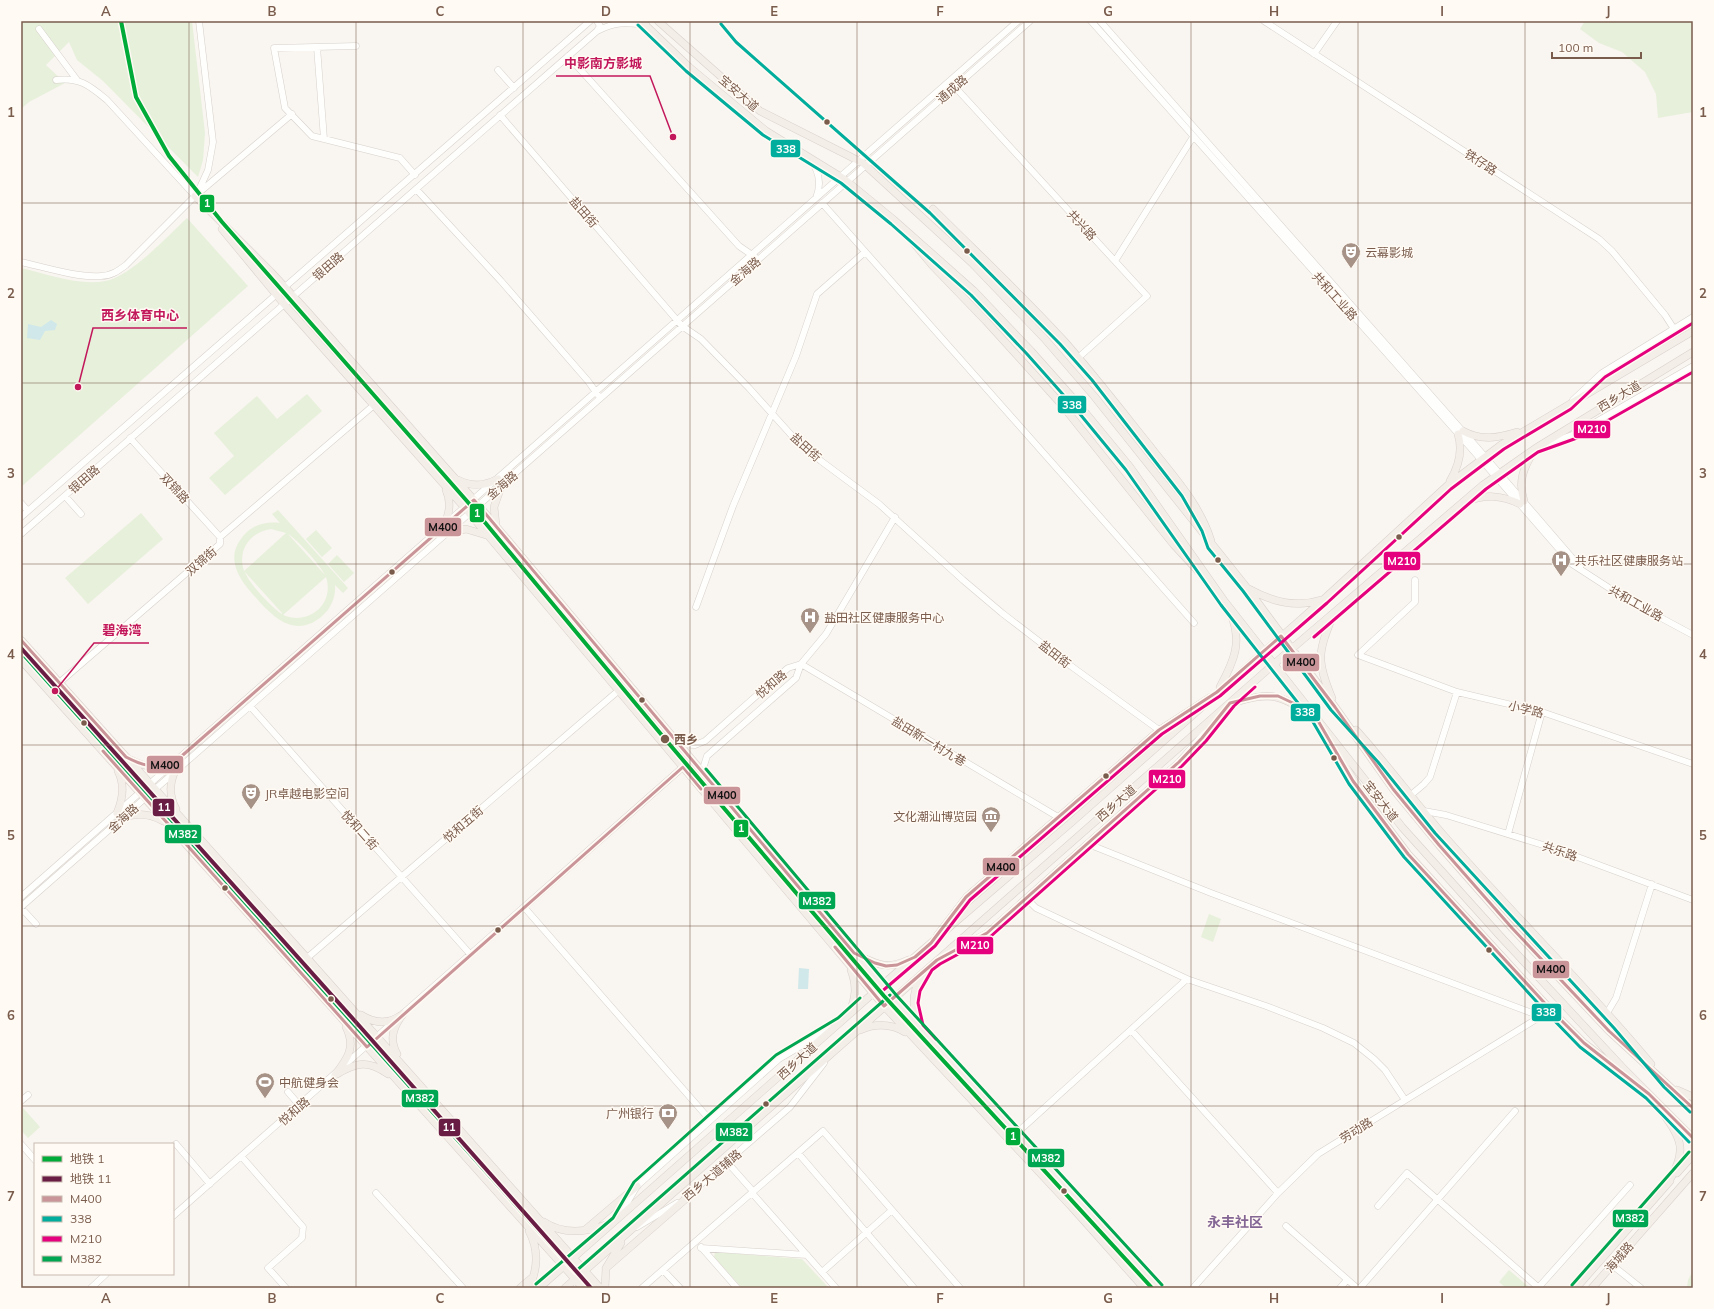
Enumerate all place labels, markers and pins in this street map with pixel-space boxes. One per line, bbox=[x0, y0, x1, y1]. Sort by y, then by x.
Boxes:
callout: 中影南方影城 bbox=[556, 51, 650, 76]
unlabelled marker bbox=[822, 117, 832, 127]
theatre icon: 云幕影城 bbox=[1340, 241, 1362, 269]
place label: 云幕影城 bbox=[1365, 245, 1413, 260]
unlabelled marker bbox=[962, 246, 972, 256]
callout: 西乡体育中心 bbox=[93, 303, 187, 328]
unlabelled marker bbox=[1394, 532, 1404, 542]
hospital icon: 共乐社区健康服务站 bbox=[1550, 549, 1572, 577]
place label: 共乐社区健康服务站 bbox=[1575, 553, 1683, 568]
unlabelled marker bbox=[1213, 555, 1223, 565]
unlabelled marker bbox=[387, 567, 397, 577]
hospital icon: 盐田社区健康服务中心 bbox=[799, 606, 821, 634]
place label: 盐田社区健康服务中心 bbox=[824, 610, 944, 625]
callout: 碧海湾 bbox=[94, 618, 149, 643]
unlabelled marker bbox=[637, 695, 647, 705]
unlabelled marker bbox=[79, 718, 89, 728]
place label: 西乡 bbox=[674, 732, 698, 747]
marker: 西乡 bbox=[659, 733, 671, 745]
unlabelled marker bbox=[1329, 753, 1339, 763]
unlabelled marker bbox=[1101, 771, 1111, 781]
theatre icon: JR卓越电影空间 bbox=[240, 782, 262, 810]
place label: JR卓越电影空间 bbox=[265, 786, 349, 801]
museum icon: 文化潮汕博览园 bbox=[980, 805, 1002, 833]
place label: 文化潮汕博览园 bbox=[893, 809, 977, 824]
unlabelled marker bbox=[220, 883, 230, 893]
unlabelled marker bbox=[493, 925, 503, 935]
unlabelled marker bbox=[1484, 945, 1494, 955]
unlabelled marker bbox=[326, 994, 336, 1004]
sports icon: 中航健身会 bbox=[254, 1071, 276, 1099]
place label: 中航健身会 bbox=[279, 1075, 339, 1090]
unlabelled marker bbox=[761, 1099, 771, 1109]
bank icon: 广州银行 bbox=[657, 1102, 679, 1130]
place label: 广州银行 bbox=[606, 1106, 654, 1121]
unlabelled marker bbox=[1059, 1186, 1069, 1196]

